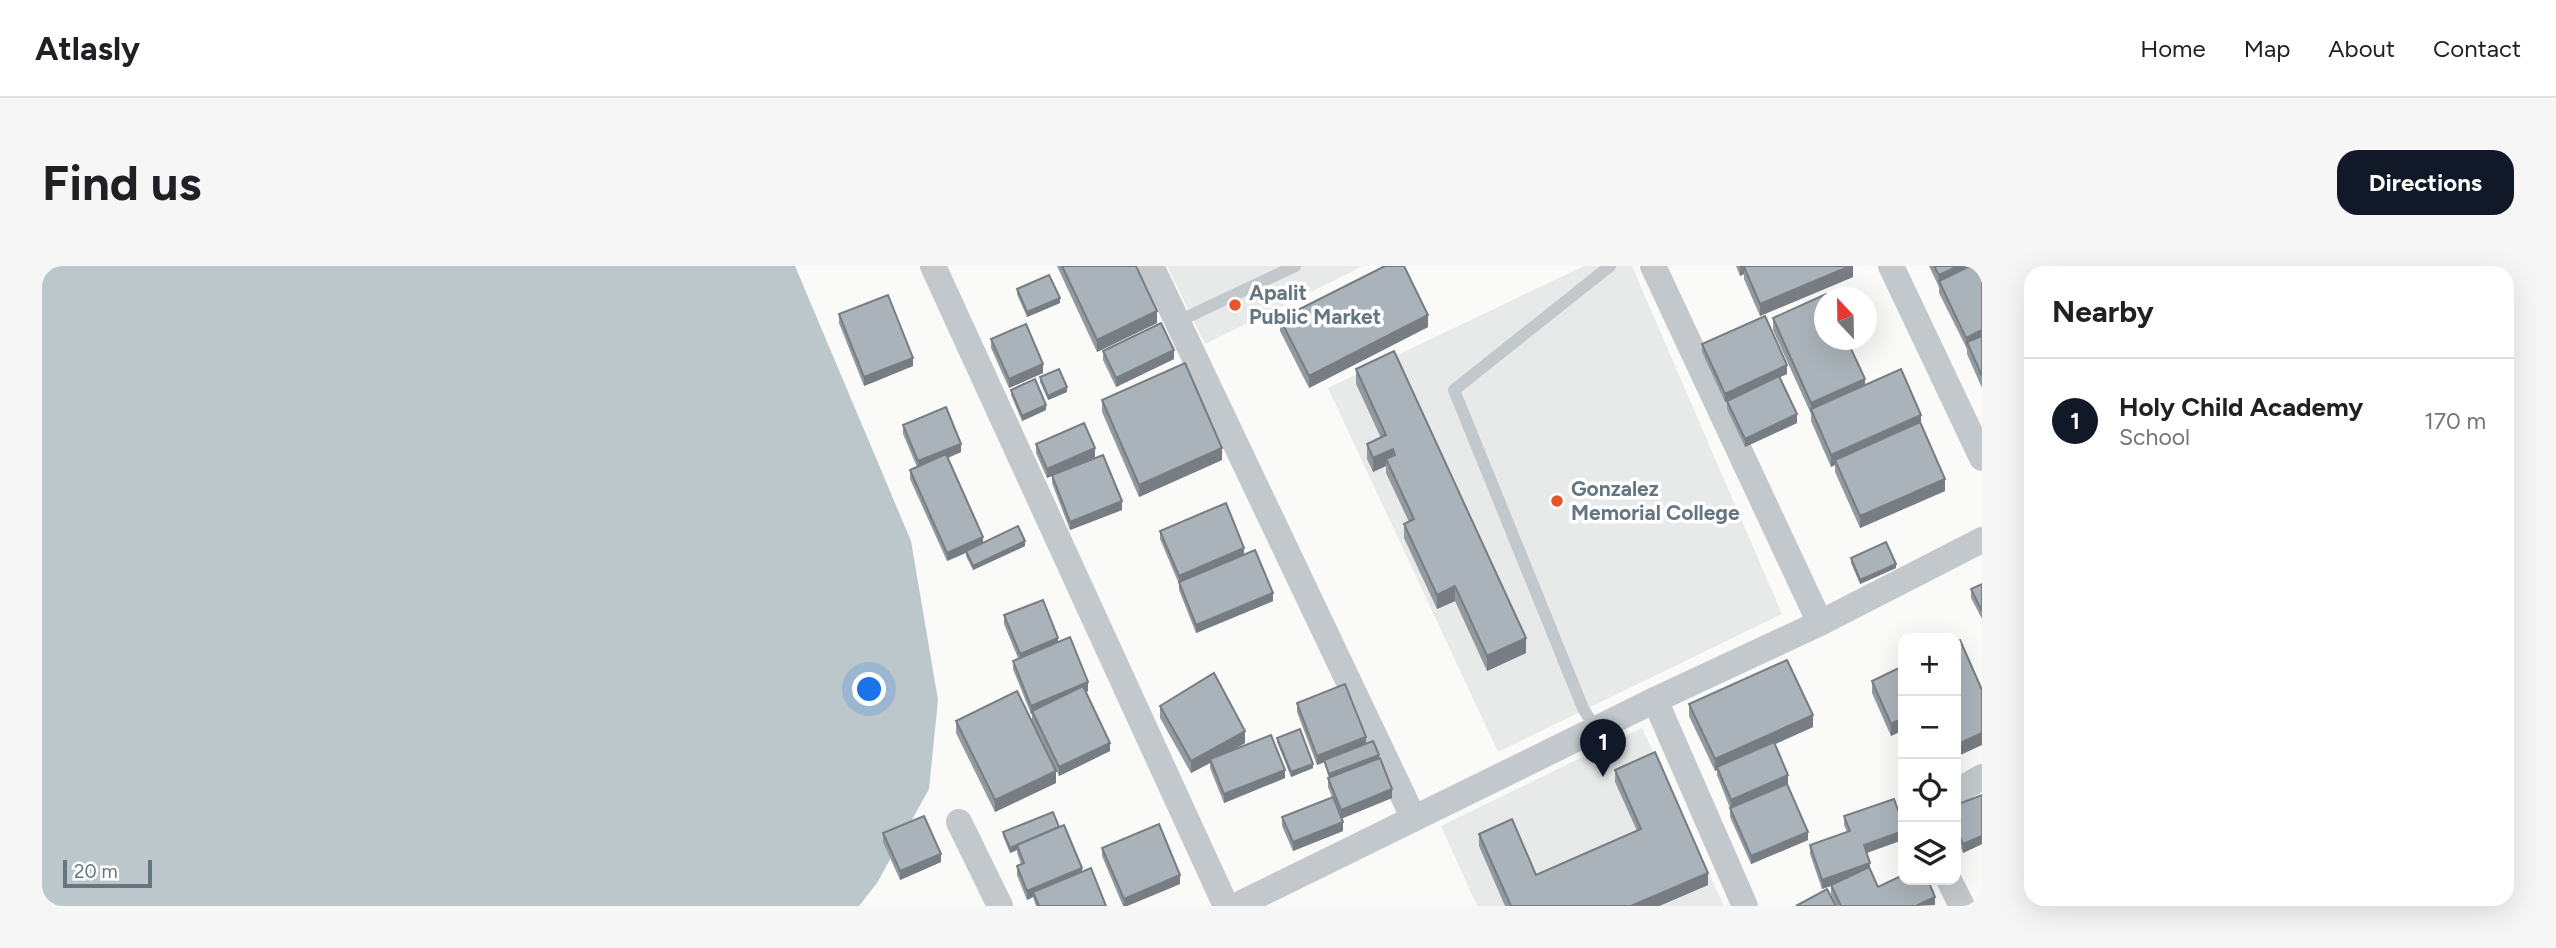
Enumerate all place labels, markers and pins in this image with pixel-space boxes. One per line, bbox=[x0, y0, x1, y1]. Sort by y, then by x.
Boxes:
place label: Apalit Public Market bbox=[1249, 280, 1381, 329]
marker: Apalit Public Market bbox=[1227, 297, 1243, 313]
place label: Gonzalez Memorial College bbox=[1571, 476, 1740, 525]
marker: Gonzalez Memorial College bbox=[1549, 493, 1565, 509]
pin: 1 bbox=[1580, 719, 1626, 777]

